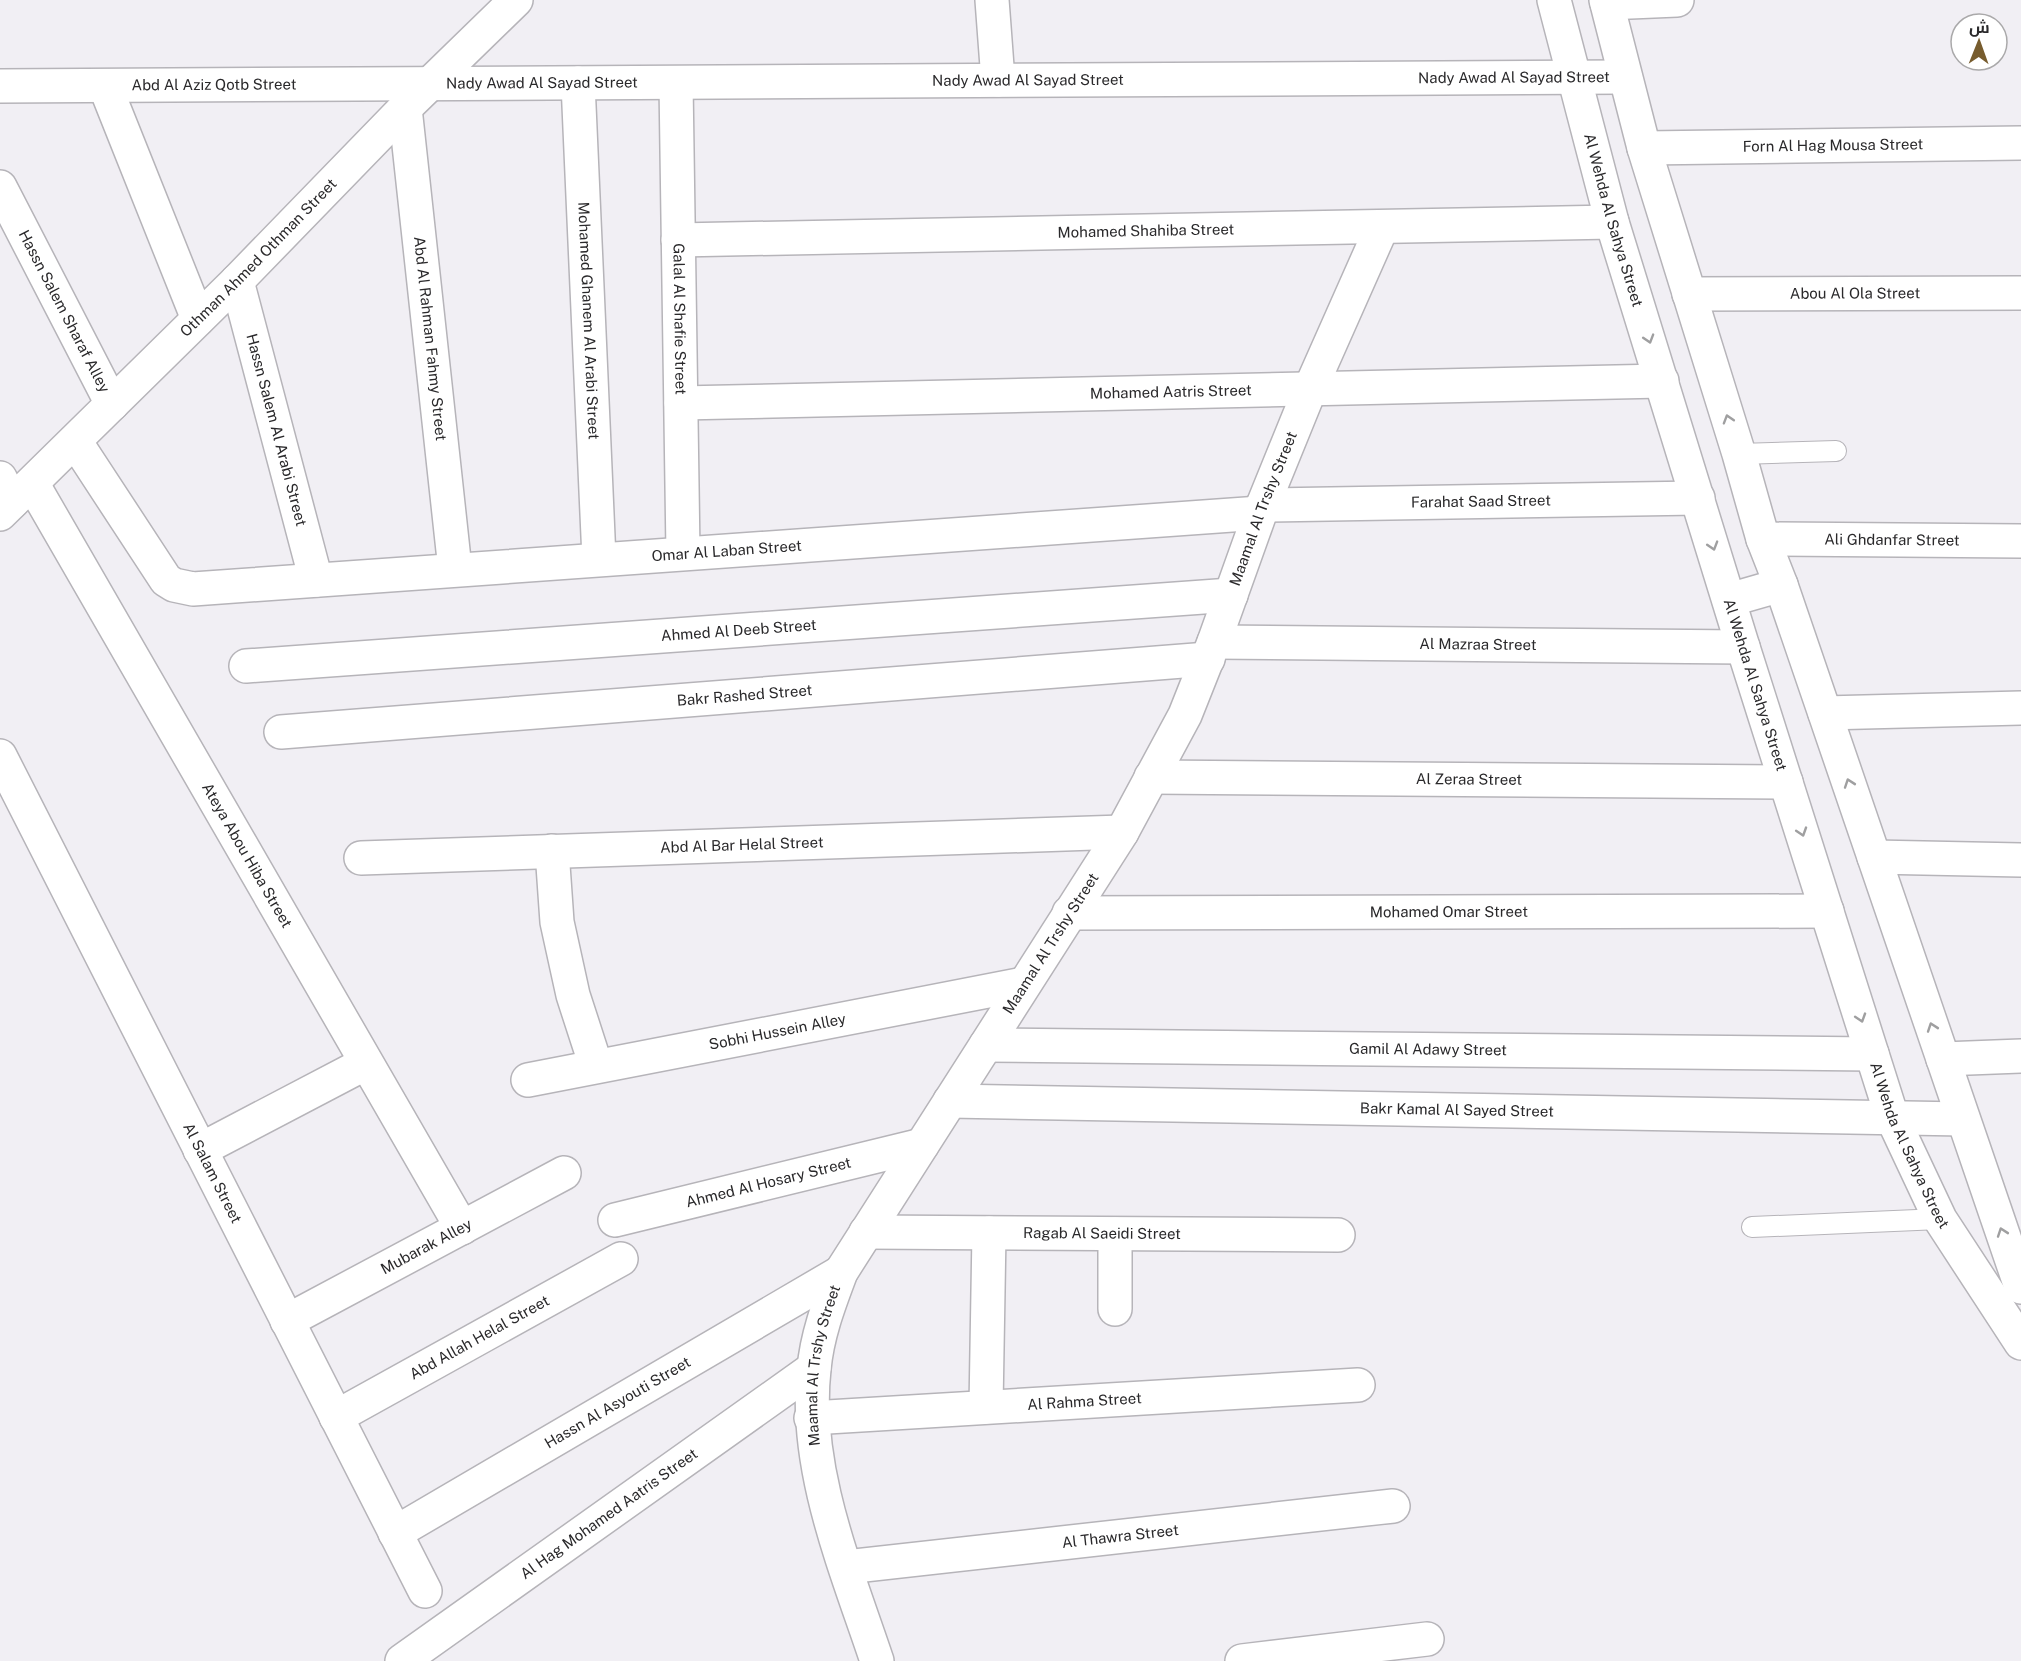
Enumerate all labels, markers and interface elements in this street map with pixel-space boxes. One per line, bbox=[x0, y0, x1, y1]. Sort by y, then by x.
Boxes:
north arrow bbox=[1949, 12, 2009, 72]
text: ش bbox=[1969, 18, 1990, 37]
street label: Nady Awad Al Sayad Street bbox=[1418, 68, 1610, 86]
street label: Nady Awad Al Sayad Street bbox=[932, 71, 1124, 89]
street label: Nady Awad Al Sayad Street bbox=[446, 73, 638, 92]
street label: Abd Al Aziz Qotb Street bbox=[131, 75, 297, 93]
street label: Al Wehda Al Sahya Street bbox=[1581, 132, 1647, 309]
street label: Forn Al Hag Mousa Street bbox=[1742, 135, 1924, 155]
street label: Othman Ahmed Othman Street bbox=[177, 175, 340, 340]
street label: Mohamed Ghanem Al Arabi Street bbox=[575, 201, 603, 440]
street label: Mohamed Shahiba Street bbox=[1057, 220, 1235, 241]
street label: Hassn Salem Sharaf Alley bbox=[16, 227, 114, 395]
street label: Abd Al Rahman Fahmy Street bbox=[411, 236, 450, 442]
street label: Galal Al Shafie Street bbox=[670, 243, 690, 395]
street label: Abou Al Ola Street bbox=[1790, 284, 1920, 302]
street label: Hassn Salem Al Arabi Street bbox=[243, 332, 310, 528]
one-way arrow bbox=[1642, 333, 1654, 344]
street label: Mohamed Aatris Street bbox=[1090, 381, 1252, 402]
one-way arrow bbox=[1723, 414, 1735, 425]
street label: Maamal Al Trshy Street bbox=[1226, 429, 1300, 588]
street label: Farahat Saad Street bbox=[1411, 491, 1551, 511]
street label: Ali Ghdanfar Street bbox=[1824, 530, 1960, 549]
street label: Omar Al Laban Street bbox=[651, 537, 802, 564]
one-way arrow bbox=[1706, 540, 1718, 551]
street label: Al Wehda Al Sahya Street bbox=[1721, 597, 1791, 773]
street label: Ahmed Al Deeb Street bbox=[660, 616, 817, 644]
street label: Al Mazraa Street bbox=[1419, 635, 1537, 653]
street label: Bakr Rashed Street bbox=[676, 681, 813, 709]
street label: Al Zeraa Street bbox=[1416, 770, 1522, 788]
one-way arrow bbox=[1843, 778, 1856, 789]
street label: Ateya Abou Hiba Street bbox=[199, 780, 296, 931]
one-way arrow bbox=[1795, 826, 1807, 837]
street label: Abd Al Bar Helal Street bbox=[660, 833, 824, 856]
street label: Maamal Al Trshy Street bbox=[999, 870, 1102, 1017]
street label: Mohamed Omar Street bbox=[1370, 903, 1528, 920]
street label: Sobhi Hussein Alley bbox=[707, 1010, 847, 1053]
one-way arrow bbox=[1853, 1012, 1866, 1023]
one-way arrow bbox=[1927, 1022, 1940, 1033]
street label: Gamil Al Adawy Street bbox=[1349, 1040, 1507, 1058]
street label: Al Wehda Al Sahya Street bbox=[1867, 1060, 1953, 1232]
street label: Bakr Kamal Al Sayed Street bbox=[1360, 1099, 1554, 1120]
street label: Al Salam Street bbox=[180, 1120, 245, 1226]
street label: Ahmed Al Hosary Street bbox=[684, 1154, 853, 1210]
street label: Mubarak Alley bbox=[378, 1215, 475, 1277]
street label: Ragab Al Saeidi Street bbox=[1023, 1224, 1181, 1242]
one-way arrow bbox=[1997, 1227, 2009, 1238]
street label: Maamal Al Trshy Street bbox=[803, 1282, 844, 1447]
street label: Abd Allah Helal Street bbox=[406, 1291, 552, 1383]
street label: Hassn Al Asyouti Street bbox=[541, 1353, 694, 1452]
street label: Al Rahma Street bbox=[1027, 1389, 1142, 1413]
street label: Al Hag Mohamed Aatris Street bbox=[517, 1445, 701, 1582]
street label: Al Thawra Street bbox=[1061, 1521, 1180, 1551]

